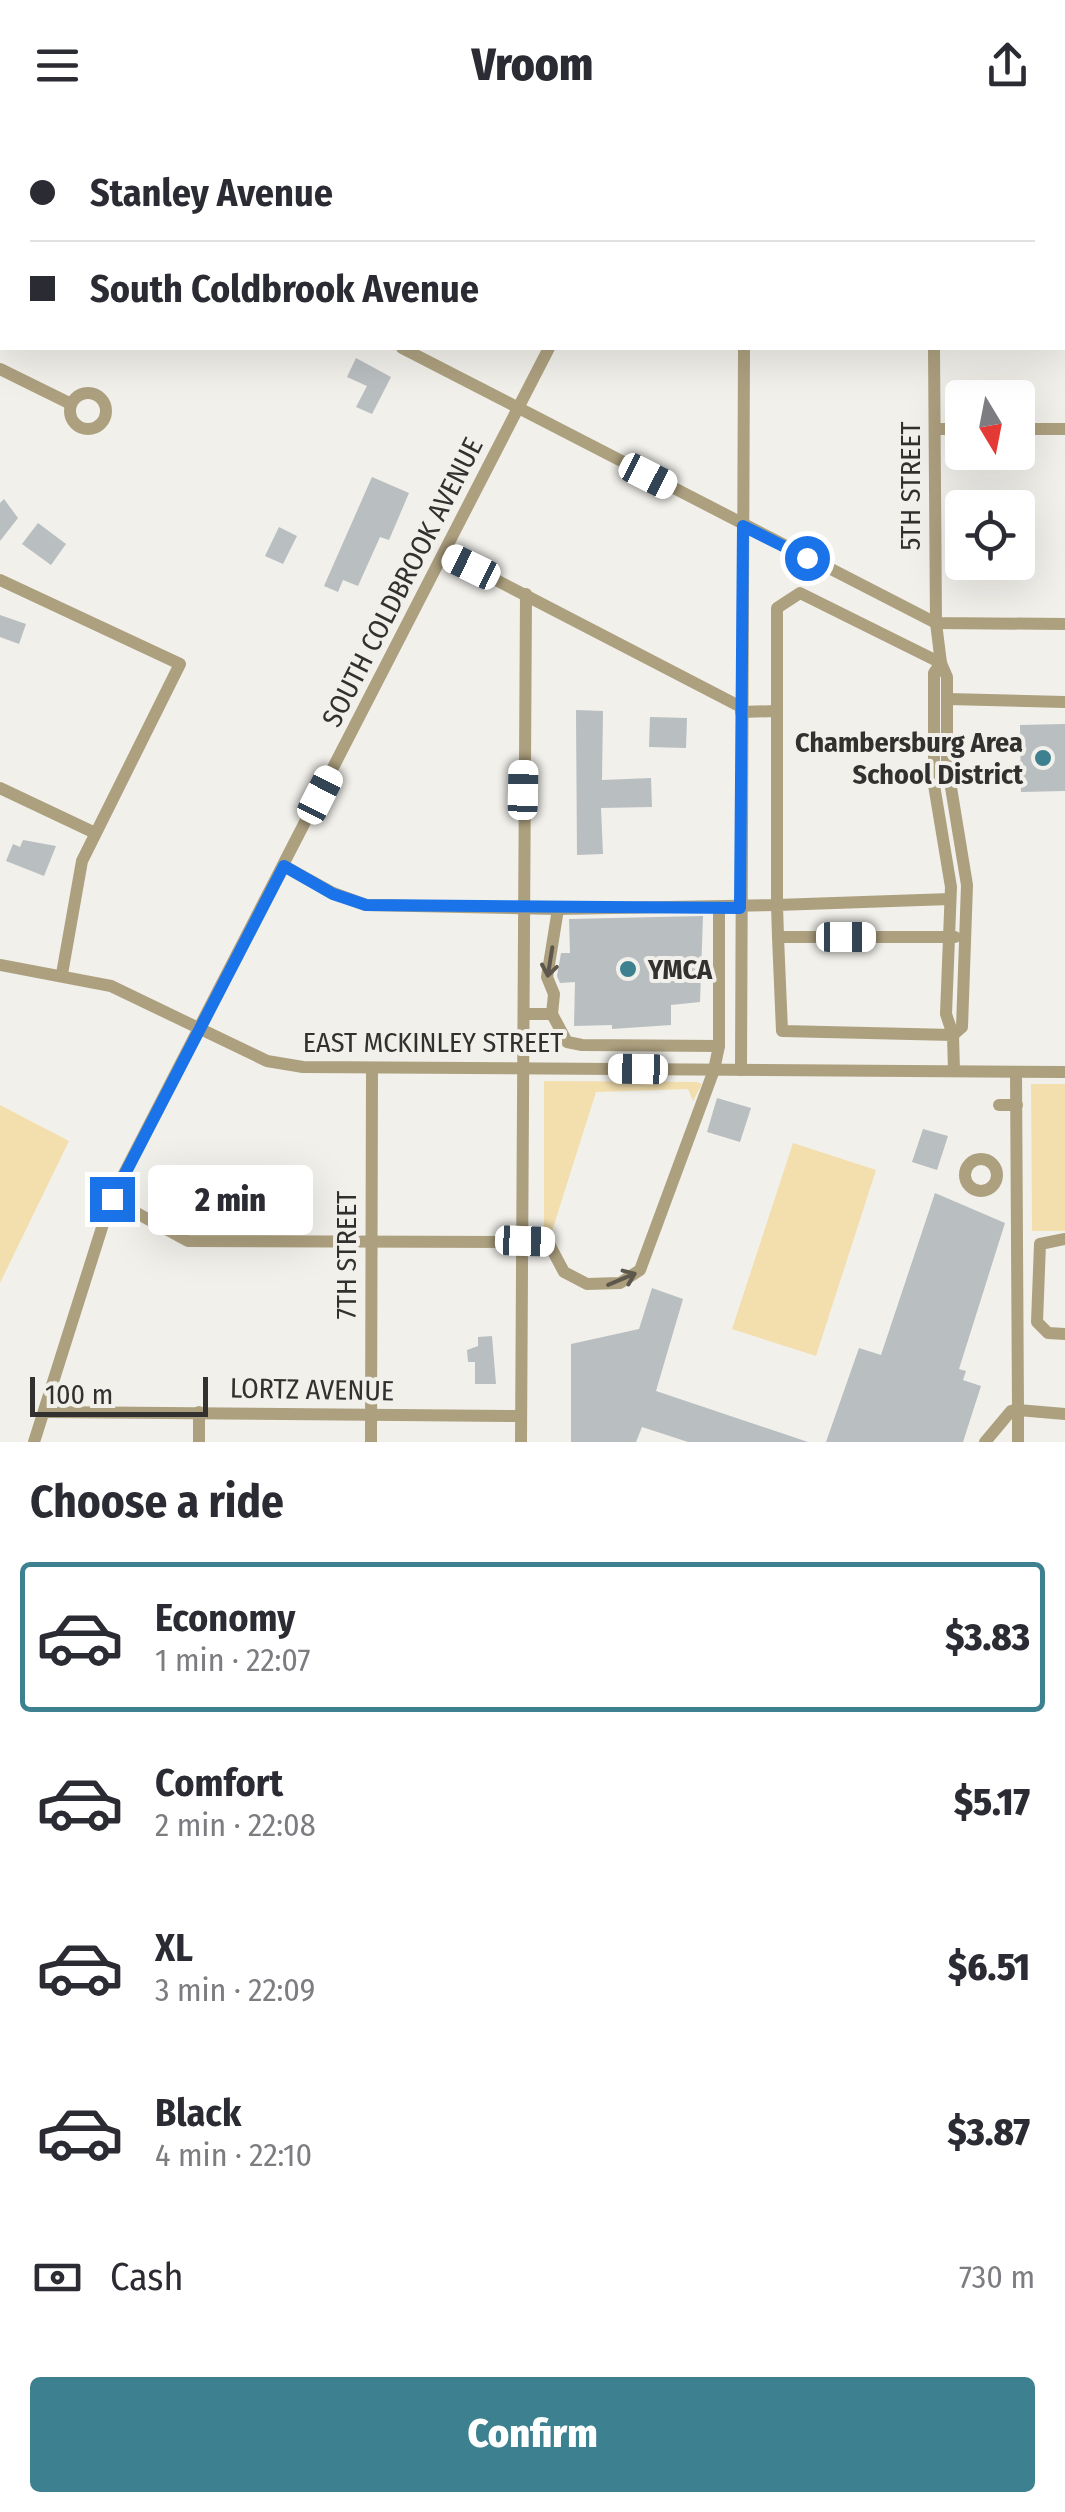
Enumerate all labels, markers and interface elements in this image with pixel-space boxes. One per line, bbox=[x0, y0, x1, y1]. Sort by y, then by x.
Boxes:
icon: menu bbox=[30, 38, 85, 93]
text: Vroom bbox=[472, 38, 593, 92]
icon: share bbox=[980, 38, 1035, 93]
text: Stanley Avenue bbox=[90, 170, 333, 216]
text: South Coldbrook Avenue bbox=[90, 266, 479, 312]
north arrow bbox=[945, 380, 1035, 470]
map controls bbox=[945, 380, 1035, 580]
street label: 5TH STREET bbox=[894, 421, 927, 550]
street label: SOUTH COLDBROOK AVENUE bbox=[315, 432, 490, 732]
car bbox=[614, 449, 682, 503]
button: locate bbox=[945, 490, 1035, 580]
route start bbox=[785, 536, 830, 581]
car bbox=[437, 540, 505, 594]
place label: Chambersburg Area School District bbox=[795, 726, 1024, 791]
marker: Chambersburg Area School District bbox=[1032, 747, 1054, 769]
car bbox=[507, 760, 539, 820]
car bbox=[293, 761, 347, 829]
car bbox=[816, 922, 876, 952]
one-way arrow bbox=[541, 945, 559, 978]
place label: YMCA bbox=[647, 953, 713, 986]
marker: YMCA bbox=[617, 958, 639, 980]
street label: EAST MCKINLEY STREET bbox=[303, 1026, 563, 1059]
car bbox=[608, 1053, 668, 1085]
callout: 2 min bbox=[147, 1164, 312, 1234]
route end bbox=[90, 1177, 135, 1222]
text: 2 min bbox=[195, 1181, 266, 1219]
street label: 7TH STREET bbox=[330, 1191, 363, 1319]
car bbox=[494, 1225, 556, 1257]
one-way arrow bbox=[606, 1268, 637, 1286]
scale bar bbox=[30, 1372, 208, 1416]
street label: LORTZ AVENUE bbox=[230, 1372, 394, 1407]
text: 100 m bbox=[45, 1378, 113, 1411]
text: Choose a ride bbox=[30, 1475, 284, 1529]
icon: car bbox=[35, 1592, 125, 1682]
text: Economy bbox=[155, 1595, 295, 1641]
text: $3.83 bbox=[945, 1614, 1030, 1660]
text: 1 min · 22:07 bbox=[155, 1641, 310, 1679]
icon: car bbox=[35, 1757, 125, 1847]
text: Comfort bbox=[155, 1760, 283, 1806]
text: $5.17 bbox=[954, 1779, 1030, 1825]
text: 2 min · 22:08 bbox=[155, 1806, 316, 1844]
icon: car bbox=[35, 1922, 125, 2012]
text: XL bbox=[155, 1925, 193, 1971]
text: $6.51 bbox=[948, 1944, 1030, 1990]
text: 3 min · 22:09 bbox=[155, 1971, 315, 2009]
icon: car bbox=[35, 2087, 125, 2177]
text: Black bbox=[155, 2090, 241, 2136]
text: $3.87 bbox=[947, 2109, 1030, 2155]
text: 4 min · 22:10 bbox=[155, 2136, 312, 2174]
icon: cash bbox=[30, 2250, 85, 2305]
text: Cash bbox=[110, 2254, 184, 2300]
text: 730 m bbox=[959, 2258, 1035, 2296]
button: Confirm bbox=[30, 2377, 1035, 2492]

